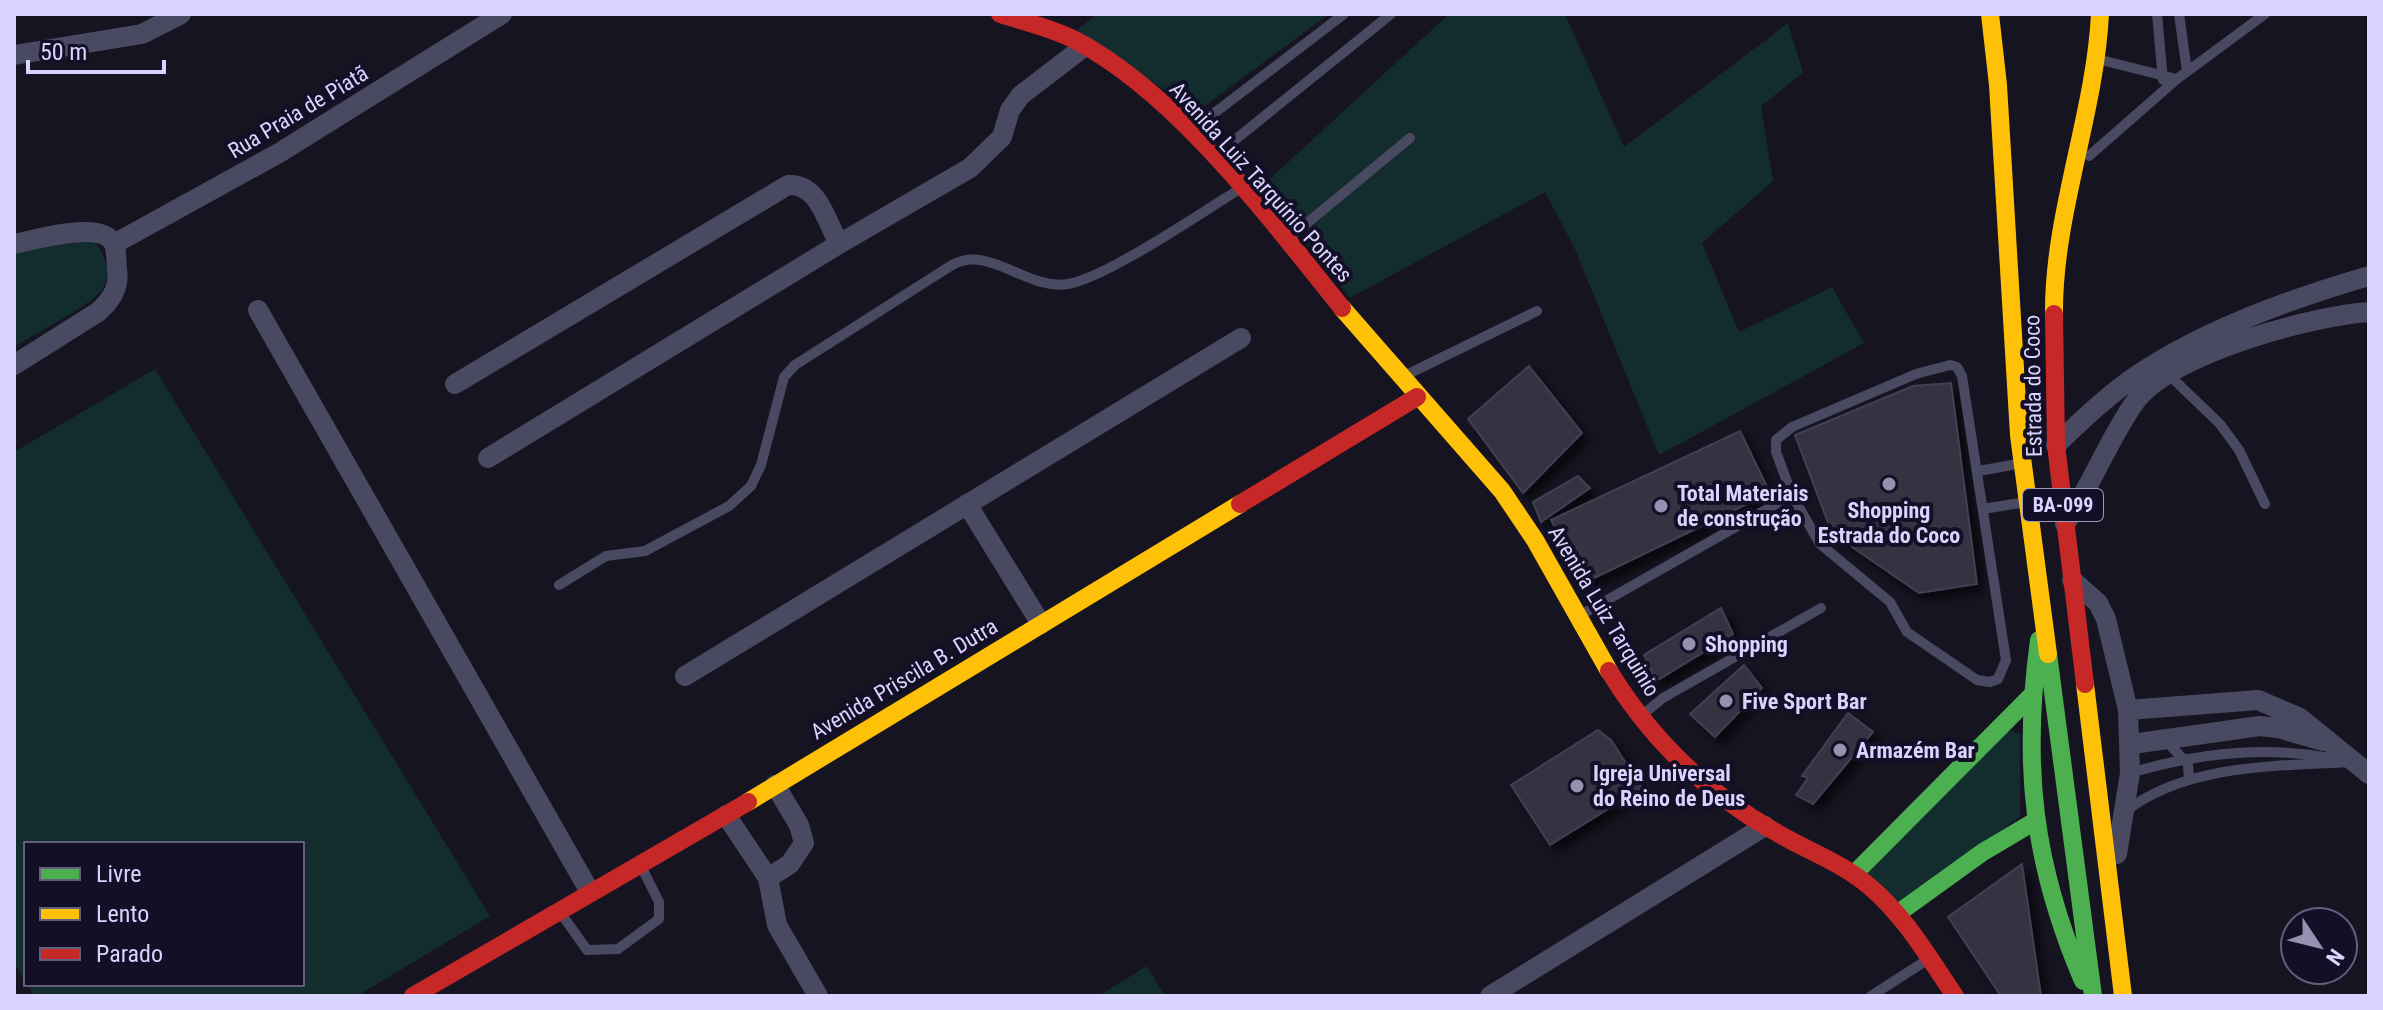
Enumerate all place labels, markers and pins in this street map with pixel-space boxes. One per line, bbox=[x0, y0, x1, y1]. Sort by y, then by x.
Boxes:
marker: Shopping Estrada do Coco bbox=[1880, 475, 1898, 493]
place label: Total Materiais de construção bbox=[1677, 481, 1808, 531]
marker: Total Materiais de construção bbox=[1652, 497, 1670, 515]
place label: Shopping Estrada do Coco bbox=[1818, 498, 1960, 548]
place label: Shopping bbox=[1705, 632, 1788, 657]
marker: Shopping bbox=[1680, 635, 1698, 653]
place label: Five Sport Bar bbox=[1742, 689, 1867, 714]
marker: Five Sport Bar bbox=[1717, 692, 1735, 710]
place label: Armazém Bar bbox=[1856, 738, 1975, 763]
marker: Armazém Bar bbox=[1831, 741, 1849, 759]
place label: Igreja Universal do Reino de Deus bbox=[1593, 761, 1745, 811]
marker: Igreja Universal do Reino de Deus bbox=[1568, 777, 1586, 795]

